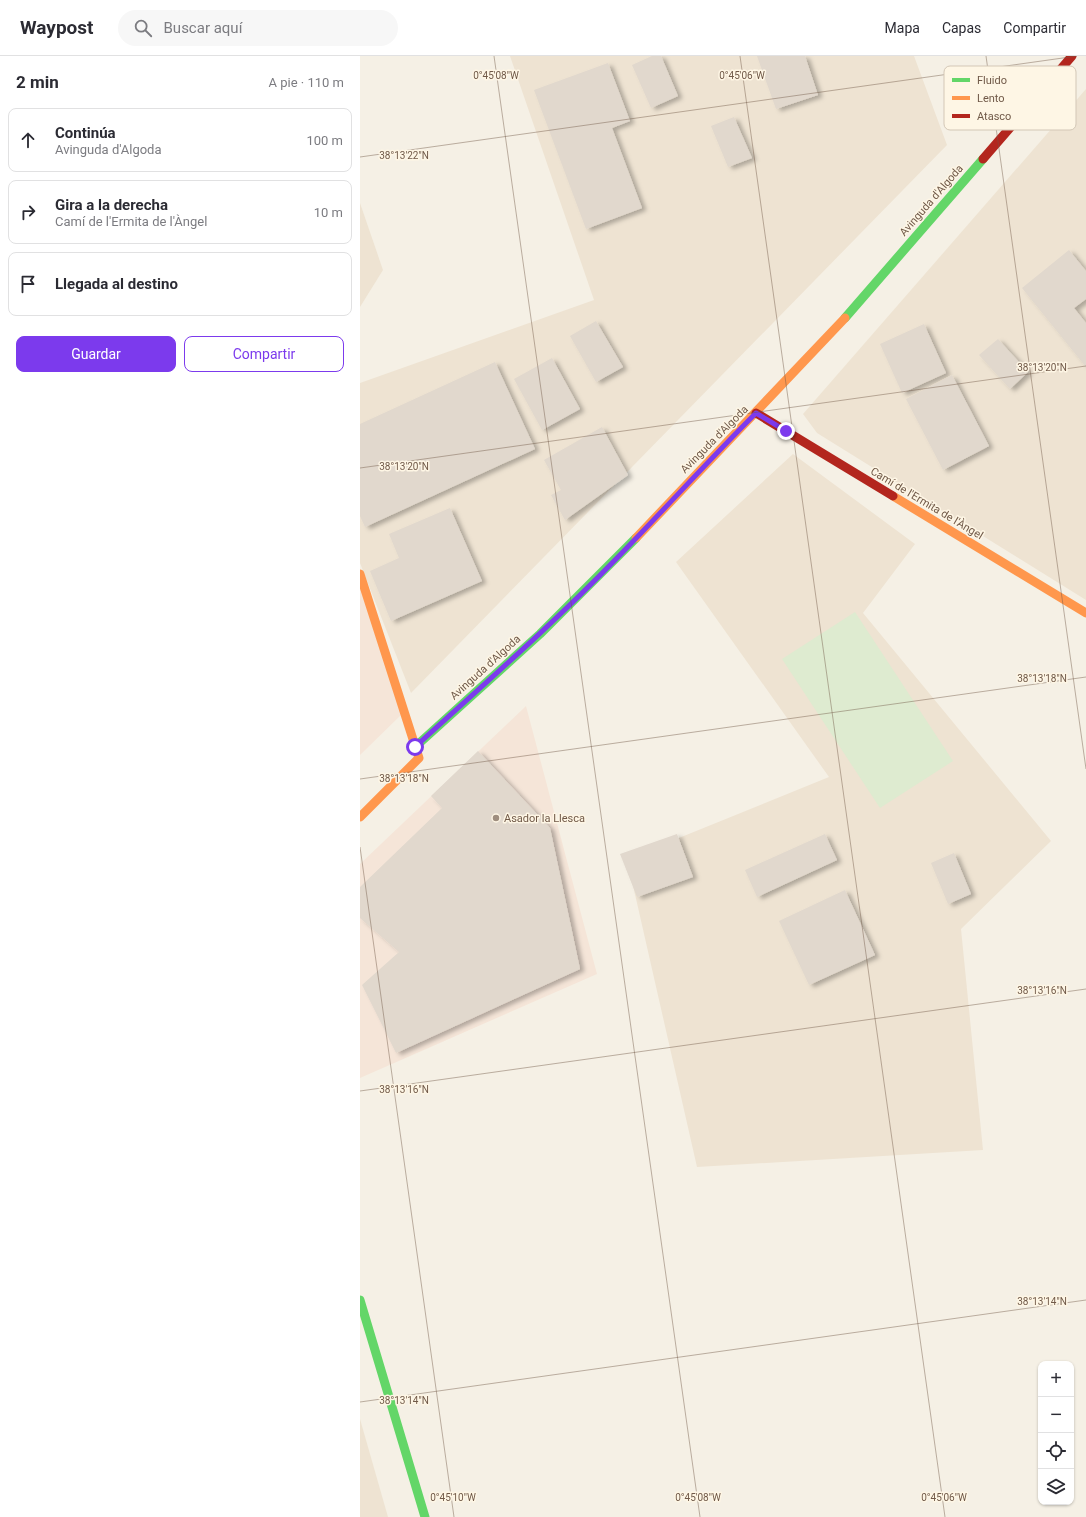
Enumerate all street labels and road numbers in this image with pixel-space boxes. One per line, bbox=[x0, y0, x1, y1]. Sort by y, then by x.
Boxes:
street label: Avinguda d'Algoda bbox=[897, 162, 966, 239]
street label: Avinguda d'Algoda bbox=[678, 403, 751, 476]
street label: Camí de l'Ermita de l'Àngel bbox=[868, 465, 985, 542]
street label: Avinguda d'Algoda bbox=[447, 632, 523, 702]

